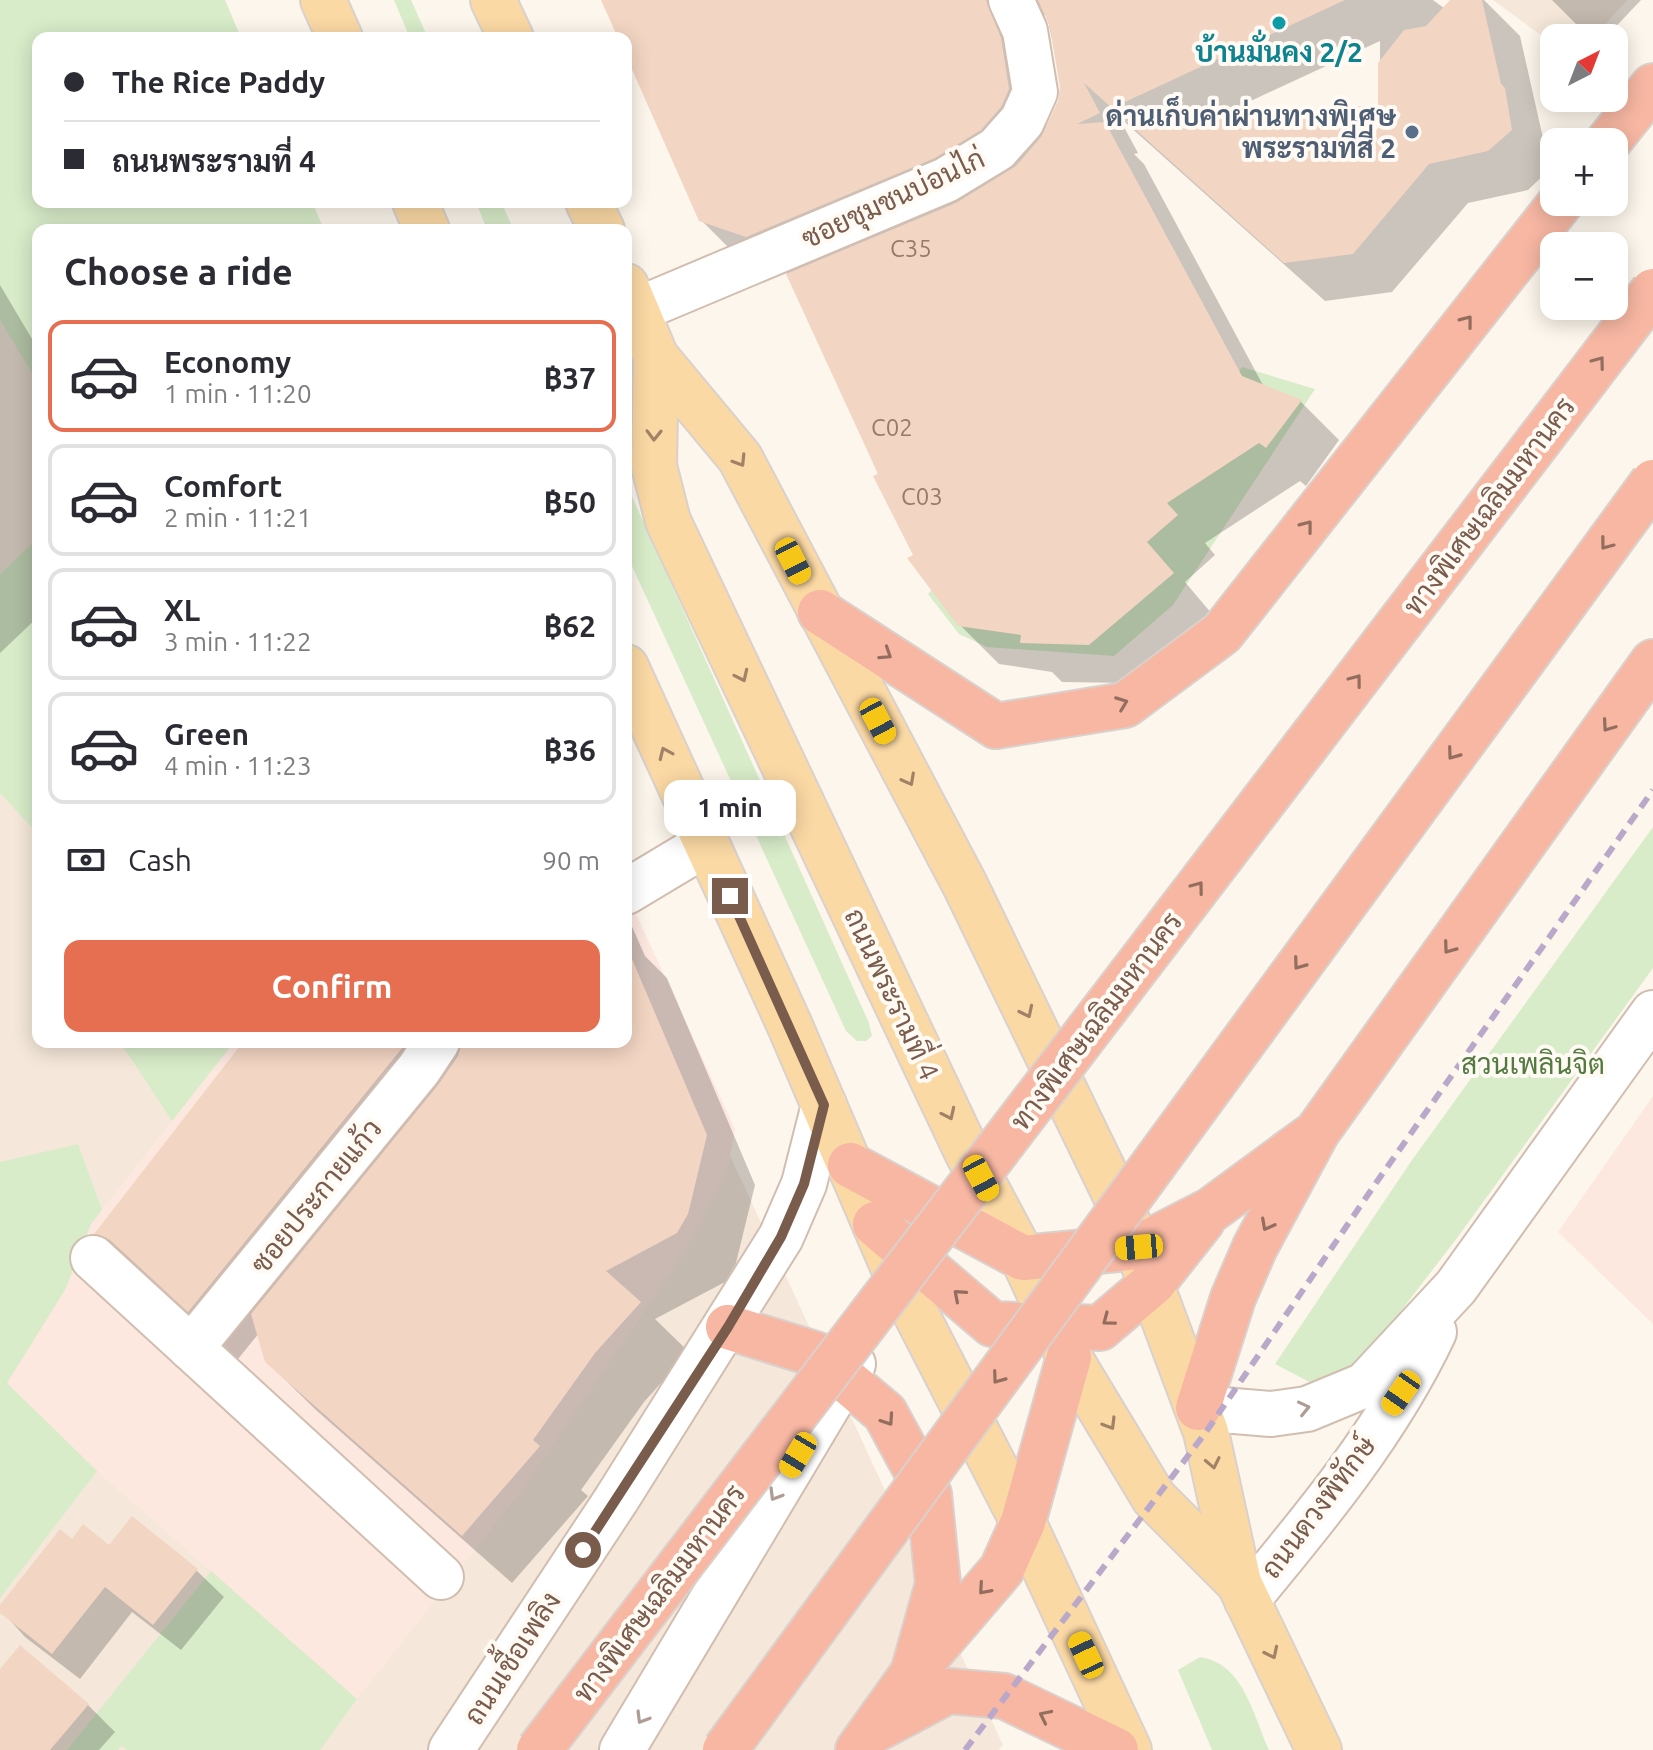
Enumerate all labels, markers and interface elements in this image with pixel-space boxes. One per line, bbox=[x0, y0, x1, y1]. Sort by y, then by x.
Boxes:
marker: บ้านมั่นคง 2/2 bbox=[1270, 14, 1288, 32]
north arrow bbox=[1540, 24, 1628, 112]
map controls bbox=[1540, 24, 1628, 320]
place label: บ้านมั่นคง 2/2 bbox=[1195, 29, 1363, 67]
text: The Rice Paddy bbox=[112, 65, 325, 99]
place label: ด่านเก็บค่าผ่านทางพิเศษ พระรามที่สี่ 2 bbox=[1106, 96, 1397, 163]
marker: ด่านเก็บค่าผ่านทางพิเศษ พระรามที่สี่ 2 bbox=[1403, 123, 1421, 141]
button: + bbox=[1540, 128, 1628, 216]
street label: ซอยชุมชนบ่อนไก่ bbox=[795, 139, 991, 258]
text: ถนนพระรามที่ 4 bbox=[112, 144, 316, 178]
button: − bbox=[1540, 232, 1628, 320]
house number: C35 bbox=[890, 235, 932, 262]
text: Choose a ride bbox=[64, 251, 293, 292]
one-way arrow bbox=[1457, 315, 1471, 330]
icon: car bbox=[68, 340, 140, 412]
text: Economy bbox=[164, 345, 291, 379]
one-way arrow bbox=[1589, 356, 1603, 371]
text: ฿37 bbox=[544, 361, 596, 395]
text: 1 min · 11:20 bbox=[164, 379, 312, 408]
street label: ทางพิเศษเฉลิมมหานคร bbox=[1397, 391, 1580, 621]
house number: C02 bbox=[871, 414, 913, 441]
one-way arrow bbox=[646, 429, 663, 442]
one-way arrow bbox=[731, 452, 746, 467]
icon: car bbox=[68, 464, 140, 536]
text: Comfort bbox=[164, 469, 282, 503]
house number: C03 bbox=[901, 483, 943, 510]
text: ฿50 bbox=[544, 485, 596, 519]
text: 2 min · 11:21 bbox=[164, 503, 312, 532]
one-way arrow bbox=[1297, 520, 1311, 534]
car bbox=[771, 534, 815, 588]
one-way arrow bbox=[1602, 536, 1616, 550]
icon: car bbox=[68, 588, 140, 660]
text: XL bbox=[164, 593, 200, 627]
text: ฿62 bbox=[544, 609, 596, 643]
text: 3 min · 11:22 bbox=[164, 627, 312, 656]
one-way arrow bbox=[877, 645, 891, 660]
one-way arrow bbox=[732, 668, 748, 683]
one-way arrow bbox=[1347, 674, 1361, 689]
car bbox=[856, 694, 900, 748]
one-way arrow bbox=[1114, 696, 1128, 713]
icon: car bbox=[68, 712, 140, 784]
text: Green bbox=[164, 717, 249, 751]
one-way arrow bbox=[1603, 717, 1618, 732]
text: ฿36 bbox=[544, 733, 596, 767]
one-way arrow bbox=[1448, 745, 1462, 760]
one-way arrow bbox=[659, 747, 675, 762]
text: 4 min · 11:23 bbox=[164, 751, 312, 780]
one-way arrow bbox=[900, 772, 915, 786]
callout: 1 min bbox=[664, 780, 796, 836]
text: 1 min bbox=[697, 793, 763, 822]
icon: cash bbox=[64, 838, 108, 882]
text: Cash bbox=[128, 843, 192, 877]
text: 90 m bbox=[542, 846, 600, 875]
route end bbox=[712, 878, 748, 914]
one-way arrow bbox=[1189, 881, 1203, 896]
street label: ถนนพระรามที่ 4 bbox=[839, 900, 953, 1084]
street label: ทางพิเศษเฉลิมมหานคร bbox=[1004, 906, 1187, 1136]
button: Confirm bbox=[64, 940, 600, 1032]
one-way arrow bbox=[1444, 940, 1459, 954]
one-way arrow bbox=[1295, 955, 1309, 970]
one-way arrow bbox=[1017, 1003, 1033, 1018]
park label: สวนเพลินจิต bbox=[1461, 1048, 1605, 1079]
one-way arrow bbox=[939, 1106, 955, 1120]
street label: ซอยประกายแก้ว bbox=[243, 1111, 387, 1279]
car bbox=[959, 1151, 1003, 1205]
one-way arrow bbox=[1261, 1217, 1277, 1231]
car bbox=[1114, 1233, 1164, 1261]
one-way arrow bbox=[953, 1290, 968, 1305]
one-way arrow bbox=[1103, 1310, 1118, 1324]
car bbox=[1377, 1366, 1425, 1420]
one-way arrow bbox=[993, 1369, 1008, 1384]
one-way arrow bbox=[1296, 1400, 1310, 1417]
one-way arrow bbox=[878, 1412, 893, 1426]
one-way arrow bbox=[1100, 1415, 1115, 1430]
street label: ถนนดวงพิทักษ์ bbox=[1252, 1427, 1382, 1584]
car bbox=[775, 1428, 821, 1482]
one-way arrow bbox=[1204, 1456, 1221, 1470]
street label: ทางพิเศษเฉลิมมหานคร bbox=[567, 1478, 750, 1708]
one-way arrow bbox=[769, 1486, 785, 1501]
route start bbox=[565, 1532, 601, 1568]
one-way arrow bbox=[980, 1580, 994, 1595]
street label: ถนนเชื้อเพลิง bbox=[451, 1581, 566, 1730]
car bbox=[1065, 1628, 1107, 1682]
one-way arrow bbox=[1263, 1645, 1278, 1660]
one-way arrow bbox=[636, 1709, 651, 1724]
one-way arrow bbox=[1039, 1710, 1054, 1726]

